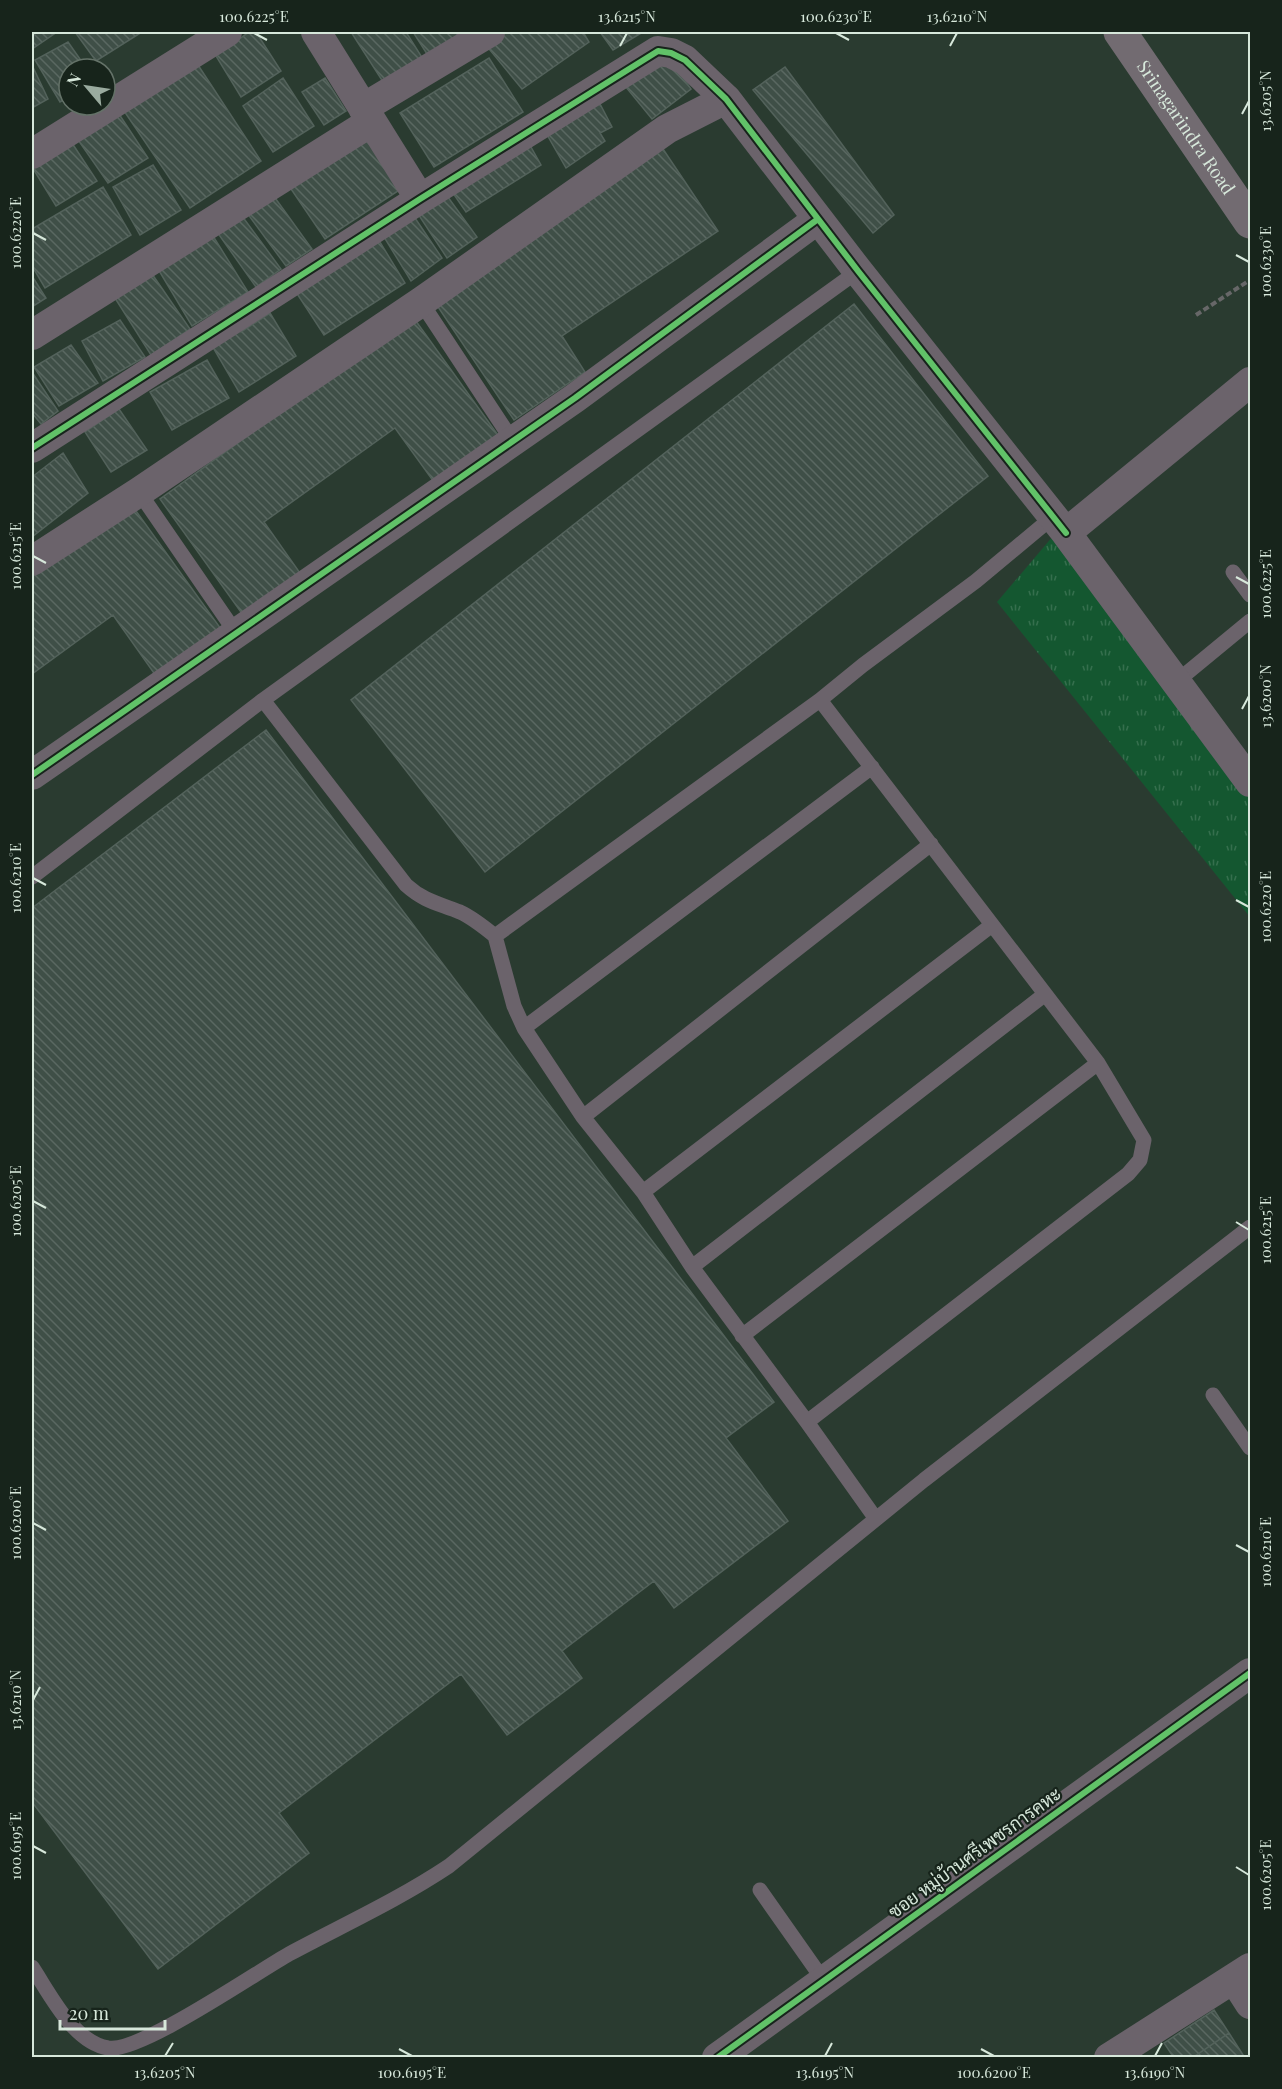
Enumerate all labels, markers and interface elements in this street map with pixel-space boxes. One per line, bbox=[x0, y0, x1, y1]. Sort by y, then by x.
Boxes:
text: 100.6225°E bbox=[219, 6, 289, 26]
text: 13.6215°N bbox=[598, 6, 656, 26]
text: 100.6230°E bbox=[800, 6, 872, 26]
text: 13.6210°N bbox=[927, 6, 988, 26]
street label: Srinagarindra Road bbox=[1132, 55, 1241, 200]
north arrow bbox=[57, 57, 117, 117]
text: N bbox=[61, 69, 86, 90]
text: 13.6205°N bbox=[1255, 70, 1275, 132]
text: 100.6220°E bbox=[5, 197, 25, 269]
text: 100.6230°E bbox=[1255, 226, 1275, 298]
text: 100.6215°E bbox=[5, 522, 25, 590]
text: 100.6225°E bbox=[1255, 549, 1275, 619]
text: 13.6200°N bbox=[1255, 664, 1275, 728]
text: 100.6210°E bbox=[5, 843, 25, 913]
text: 100.6220°E bbox=[1255, 871, 1275, 943]
text: 100.6205°E bbox=[5, 1165, 25, 1237]
text: 100.6215°E bbox=[1255, 1196, 1275, 1264]
text: 100.6200°E bbox=[5, 1486, 25, 1560]
text: 100.6210°E bbox=[1255, 1517, 1275, 1587]
text: 13.6210°N bbox=[5, 1669, 25, 1730]
street label: ซอย หมู่บ้านศรีเพชรการคหะ bbox=[883, 1781, 1067, 1925]
text: 100.6195°E bbox=[5, 1812, 25, 1880]
text: 100.6205°E bbox=[1255, 1839, 1275, 1911]
scale bar bbox=[60, 1993, 165, 2031]
text: 20 m bbox=[69, 2001, 109, 2025]
text: 13.6205°N bbox=[134, 2062, 196, 2082]
text: 100.6195°E bbox=[378, 2062, 446, 2082]
text: 13.6195°N bbox=[796, 2062, 855, 2082]
text: 100.6200°E bbox=[957, 2062, 1031, 2082]
text: 13.6190°N bbox=[1125, 2062, 1186, 2082]

